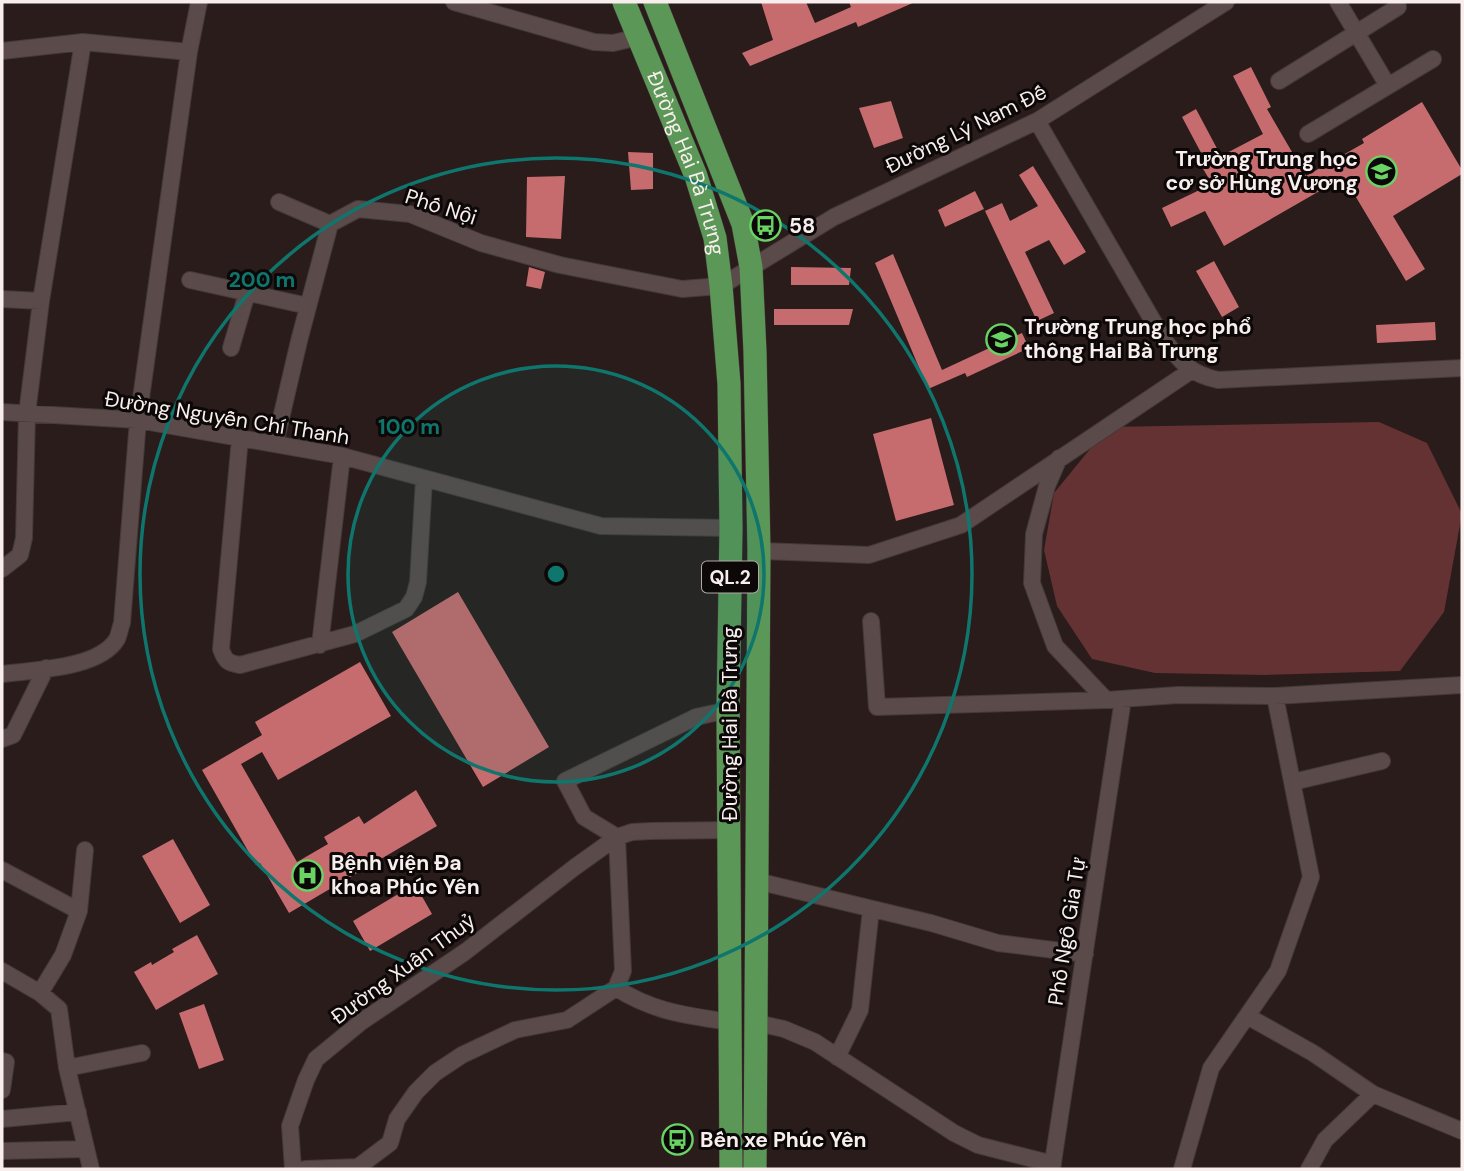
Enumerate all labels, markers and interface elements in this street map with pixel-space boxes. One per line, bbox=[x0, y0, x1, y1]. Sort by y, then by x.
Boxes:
street label: Đường Hai Bà Trưng bbox=[640, 67, 731, 257]
street label: Đường Lý Nam Đế bbox=[881, 78, 1051, 180]
place label: Trường Trung học cơ sở Hùng Vương bbox=[1166, 145, 1358, 197]
school or university icon: Trường Trung học cơ sở Hùng Vương bbox=[1364, 154, 1398, 188]
street label: Phố Nội bbox=[402, 182, 480, 232]
bus stop icon: 58 bbox=[749, 209, 783, 243]
place label: 58 bbox=[789, 212, 815, 240]
text: 200 m bbox=[229, 266, 295, 294]
place label: Trường Trung học phổ thông Hai Bà Trưng bbox=[1024, 313, 1251, 365]
school or university icon: Trường Trung học phổ thông Hai Bà Trưng bbox=[984, 322, 1018, 356]
street label: Đường Nguyễn Chí Thanh bbox=[103, 385, 351, 451]
text: 100 m bbox=[378, 413, 440, 441]
centre of rings bbox=[544, 562, 568, 586]
road number: QL.2 bbox=[702, 562, 758, 592]
street label: Đường Hai Bà Trưng bbox=[716, 627, 744, 821]
place label: Bệnh viện Đa khoa Phúc Yên bbox=[331, 849, 480, 901]
street label: Phố Ngô Gia Tự bbox=[1041, 855, 1093, 1007]
hospital icon: Bệnh viện Đa khoa Phúc Yên bbox=[291, 858, 325, 892]
street label: Đường Xuân Thuỷ bbox=[325, 907, 481, 1031]
bus stop icon: Bến xe Phúc Yên bbox=[660, 1123, 694, 1157]
place label: Bến xe Phúc Yên bbox=[700, 1126, 866, 1154]

